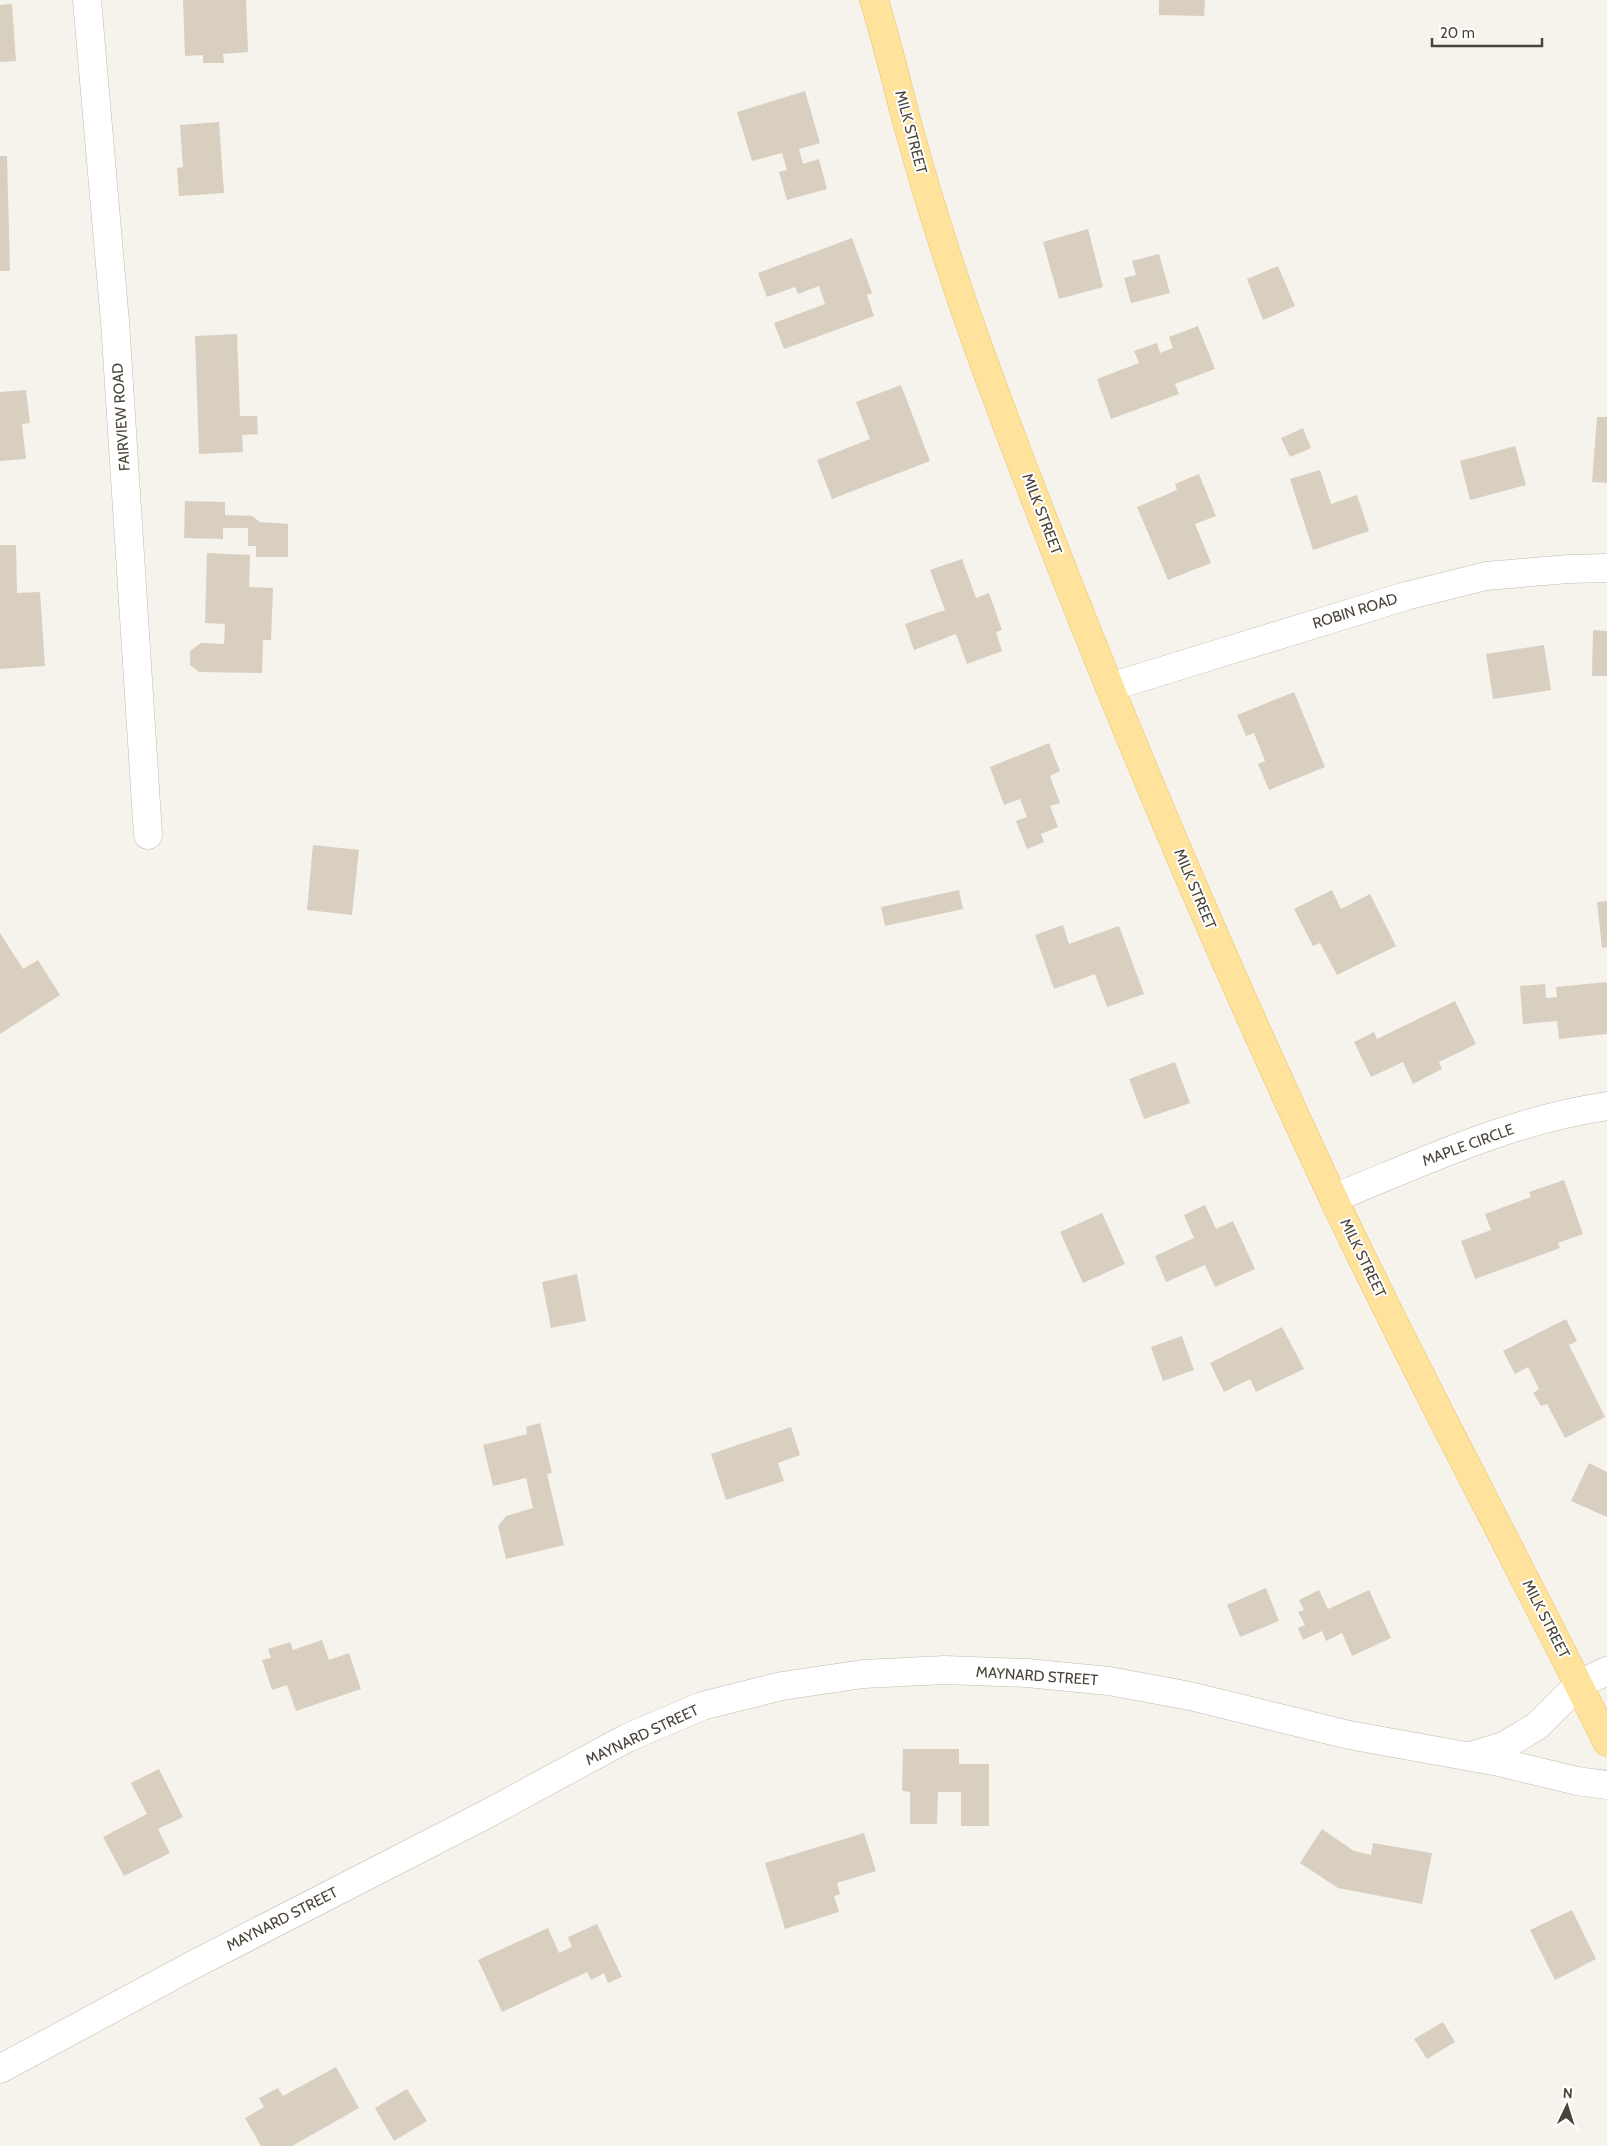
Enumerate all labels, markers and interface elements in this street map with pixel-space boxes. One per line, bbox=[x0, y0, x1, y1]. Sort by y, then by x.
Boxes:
scale bar bbox=[1432, 15, 1542, 47]
text: 20 m bbox=[1440, 24, 1475, 42]
street label: MILK STREET bbox=[891, 88, 931, 176]
street label: FAIRVIEW ROAD bbox=[108, 362, 134, 472]
street label: MILK STREET bbox=[1018, 471, 1066, 557]
street label: ROBIN ROAD bbox=[1310, 590, 1400, 632]
street label: MILK STREET bbox=[1170, 846, 1220, 932]
street label: MAPLE CIRCLE bbox=[1420, 1120, 1516, 1170]
street label: MILK STREET bbox=[1336, 1216, 1390, 1300]
street label: MILK STREET bbox=[1519, 1577, 1573, 1661]
street label: MAYNARD STREET bbox=[975, 1663, 1099, 1689]
street label: MAYNARD STREET bbox=[583, 1701, 701, 1769]
street label: MAYNARD STREET bbox=[223, 1883, 341, 1955]
north arrow bbox=[1542, 2081, 1592, 2131]
text: N bbox=[1562, 2084, 1573, 2102]

